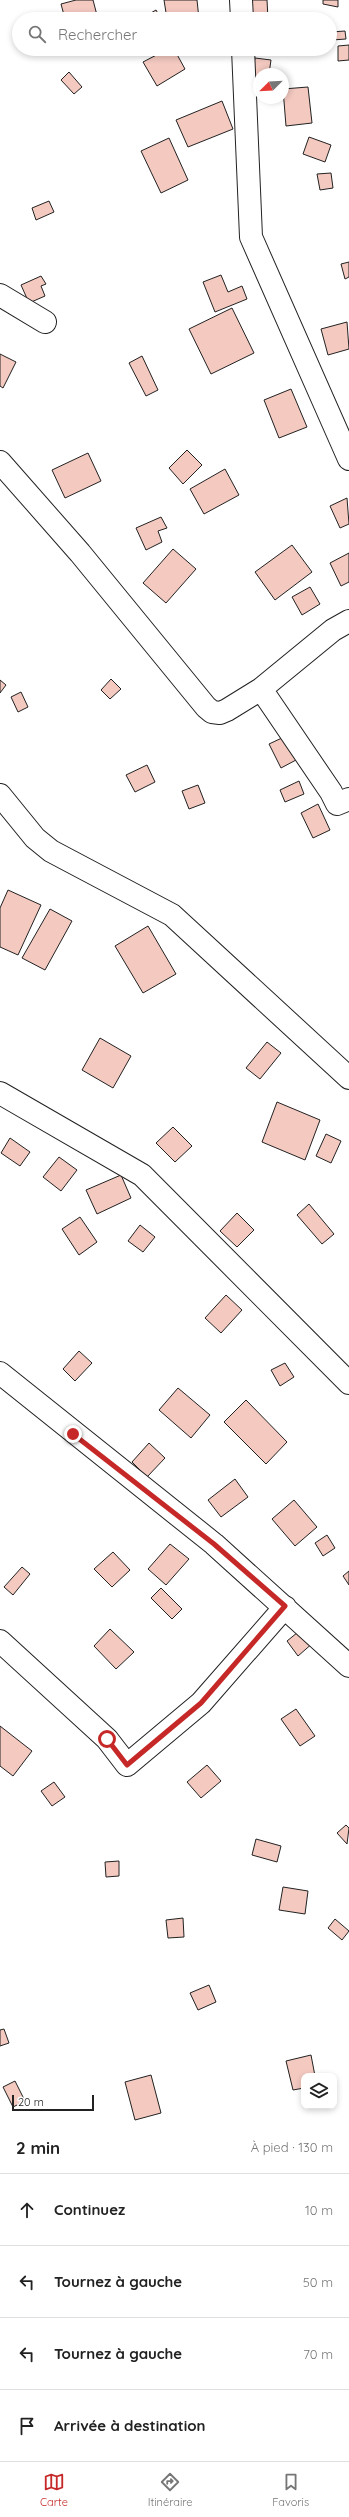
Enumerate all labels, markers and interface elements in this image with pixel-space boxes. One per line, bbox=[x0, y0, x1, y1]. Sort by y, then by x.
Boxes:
search box bbox=[12, 12, 337, 56]
icon: search bbox=[26, 23, 48, 45]
text: Rechercher bbox=[58, 25, 137, 44]
north arrow bbox=[253, 68, 289, 104]
route end bbox=[64, 1425, 82, 1443]
route start bbox=[98, 1730, 116, 1748]
map controls bbox=[301, 2073, 337, 2109]
button: layers bbox=[301, 2073, 337, 2109]
scale bar bbox=[12, 2093, 94, 2112]
text: 20 m bbox=[18, 2095, 44, 2109]
text: 2 min bbox=[16, 2137, 60, 2158]
text: À pied · 130 m bbox=[251, 2139, 333, 2155]
icon: ahead bbox=[16, 2199, 38, 2221]
text: Continuez bbox=[54, 2200, 125, 2219]
text: 10 m bbox=[305, 2202, 333, 2218]
icon: left bbox=[16, 2271, 38, 2293]
text: Tournez à gauche bbox=[54, 2272, 182, 2291]
text: 50 m bbox=[303, 2274, 333, 2290]
icon: left bbox=[16, 2343, 38, 2365]
text: Tournez à gauche bbox=[54, 2344, 182, 2363]
text: 70 m bbox=[303, 2346, 333, 2362]
icon: arrive bbox=[16, 2415, 38, 2437]
text: Arrivée à destination bbox=[54, 2416, 206, 2435]
tab: Carte bbox=[40, 2471, 68, 2509]
tab: Itinéraire bbox=[148, 2471, 193, 2509]
tab: Favoris bbox=[272, 2471, 309, 2509]

